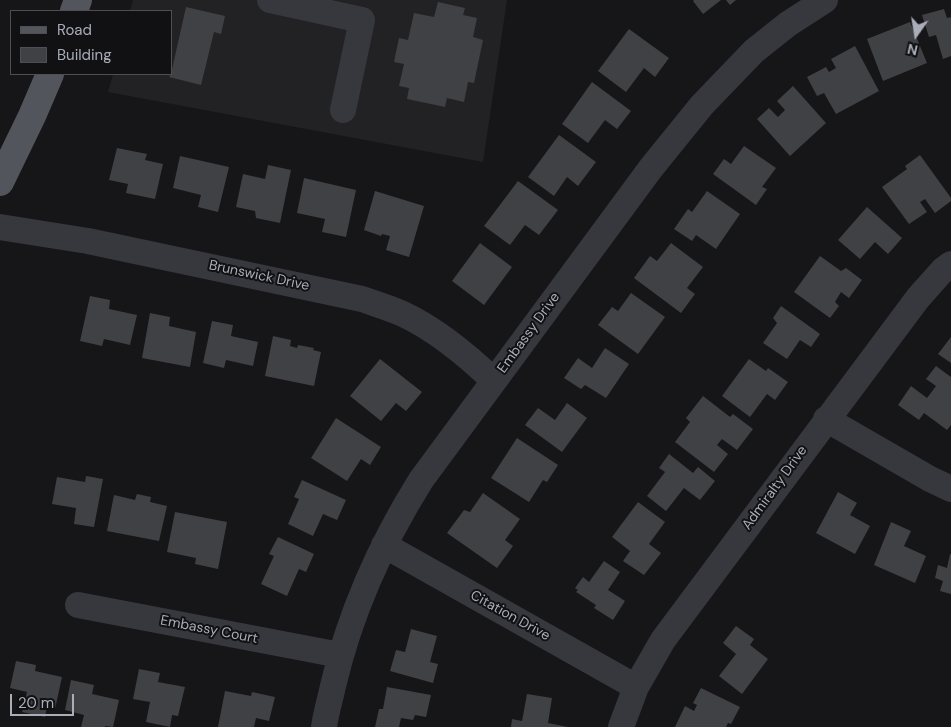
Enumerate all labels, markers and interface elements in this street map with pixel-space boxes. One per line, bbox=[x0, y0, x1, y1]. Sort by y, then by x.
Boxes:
legend bbox=[10, 10, 172, 75]
north arrow bbox=[891, 10, 941, 60]
text: Road bbox=[57, 20, 92, 40]
text: N bbox=[906, 40, 920, 60]
text: Building bbox=[57, 45, 112, 65]
street label: Brunswick Drive bbox=[207, 257, 311, 295]
street label: Embassy Drive bbox=[494, 290, 564, 376]
street label: Admiralty Drive bbox=[739, 443, 811, 533]
street label: Citation Drive bbox=[467, 587, 553, 645]
street label: Embassy Court bbox=[159, 612, 259, 648]
scale bar bbox=[12, 684, 76, 716]
text: 20 m bbox=[18, 693, 54, 713]

